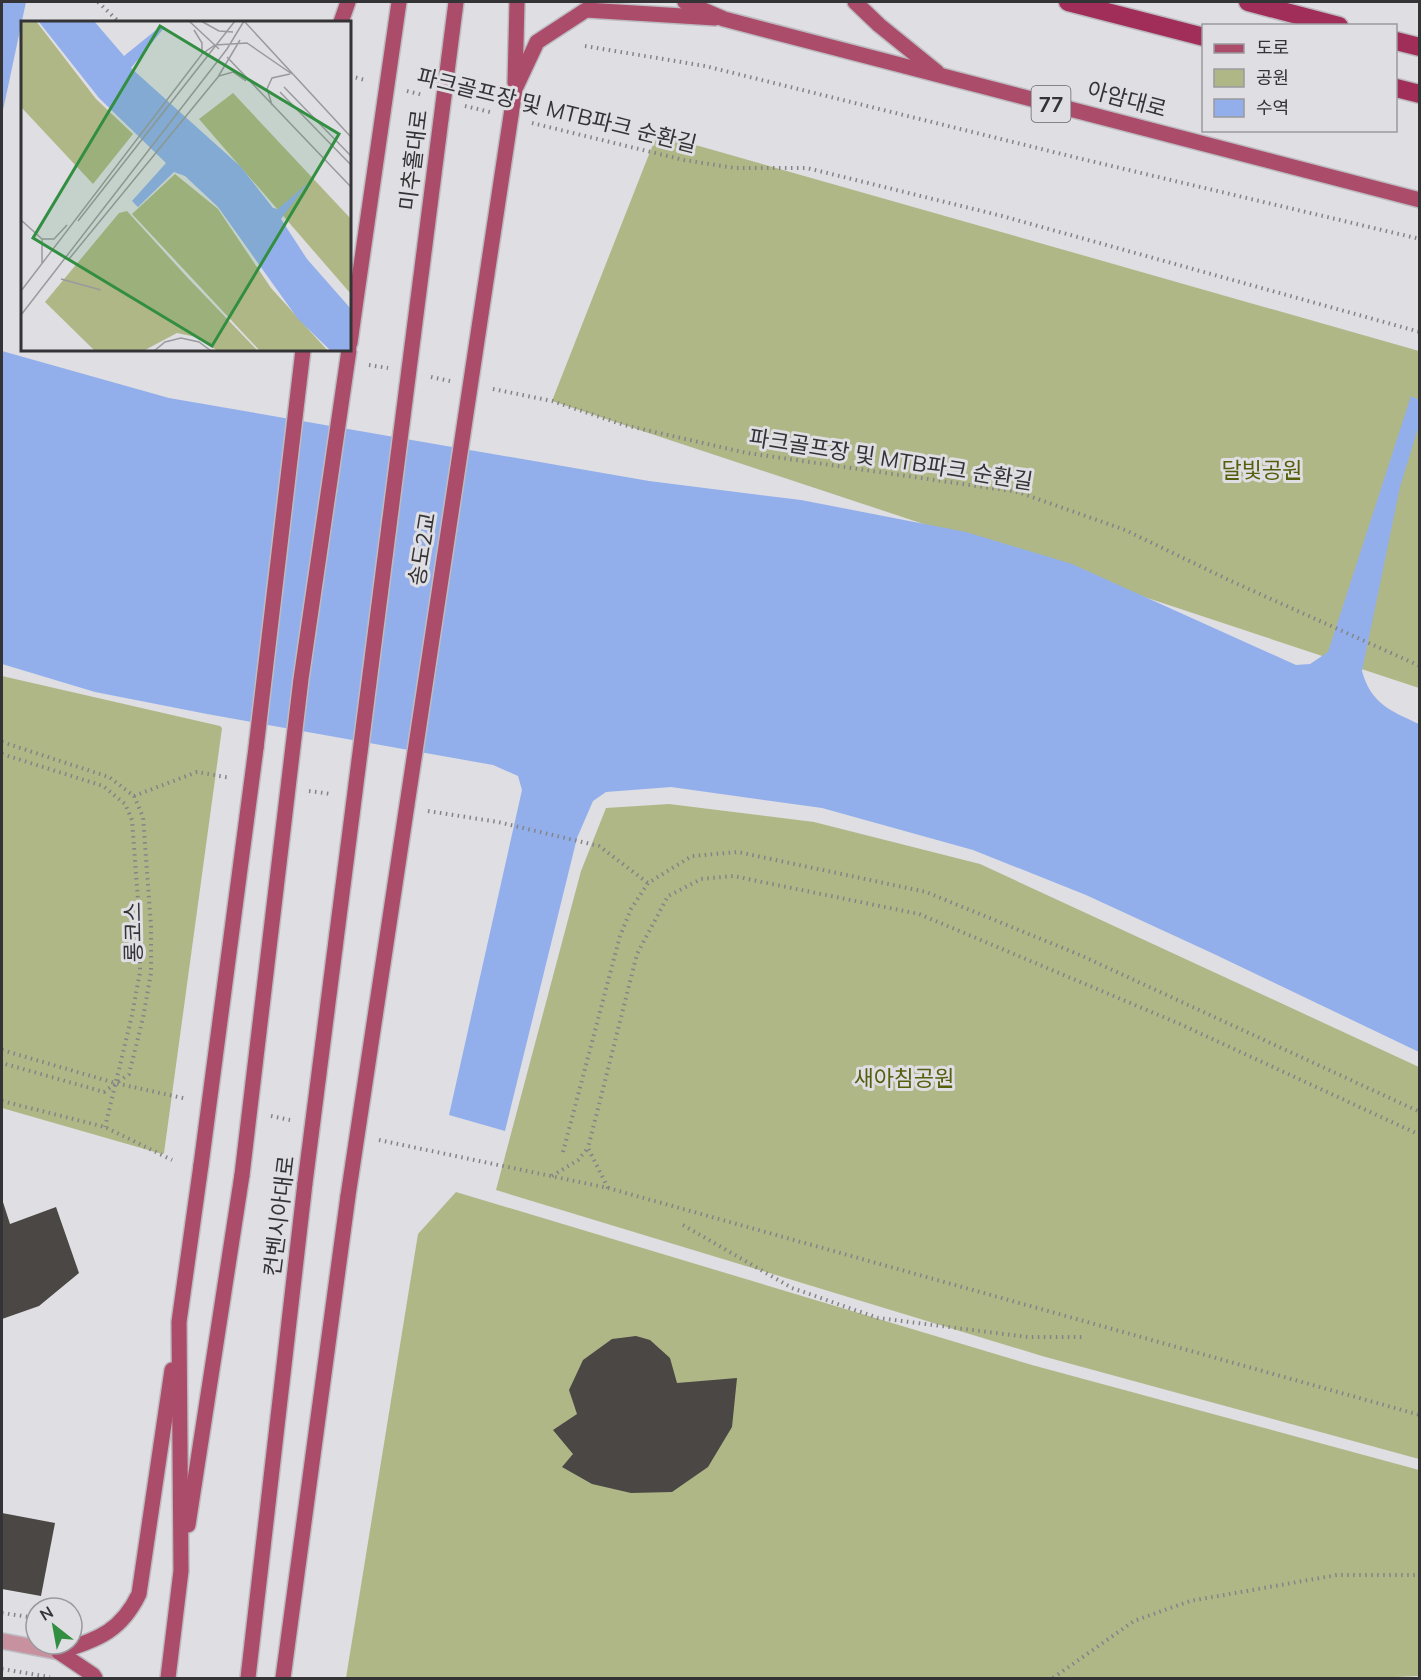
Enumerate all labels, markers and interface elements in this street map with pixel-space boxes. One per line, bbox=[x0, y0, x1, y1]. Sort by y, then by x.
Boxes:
inset map bbox=[21, 21, 351, 351]
legend bbox=[1202, 24, 1397, 132]
text: 도로 bbox=[1256, 36, 1289, 59]
street label: 파크골프장 및 MTB파크 순환길 bbox=[414, 62, 700, 158]
text: 공원 bbox=[1256, 66, 1289, 89]
street label: 아암대로 bbox=[1084, 75, 1170, 123]
road number: 77 bbox=[1032, 86, 1070, 122]
text: 수역 bbox=[1256, 96, 1289, 119]
street label: 미추홀대로 bbox=[393, 108, 433, 212]
street label: 파크골프장 및 MTB파크 순환길 bbox=[747, 423, 1035, 495]
park label: 달빛공원 bbox=[1222, 456, 1302, 484]
street label: 송도2교 bbox=[402, 510, 442, 588]
street label: 롱코스 bbox=[118, 901, 148, 963]
park label: 새아침공원 bbox=[853, 1064, 955, 1092]
street label: 컨벤시아대로 bbox=[258, 1154, 300, 1278]
north arrow bbox=[24, 1596, 84, 1656]
text: N bbox=[36, 1601, 57, 1625]

